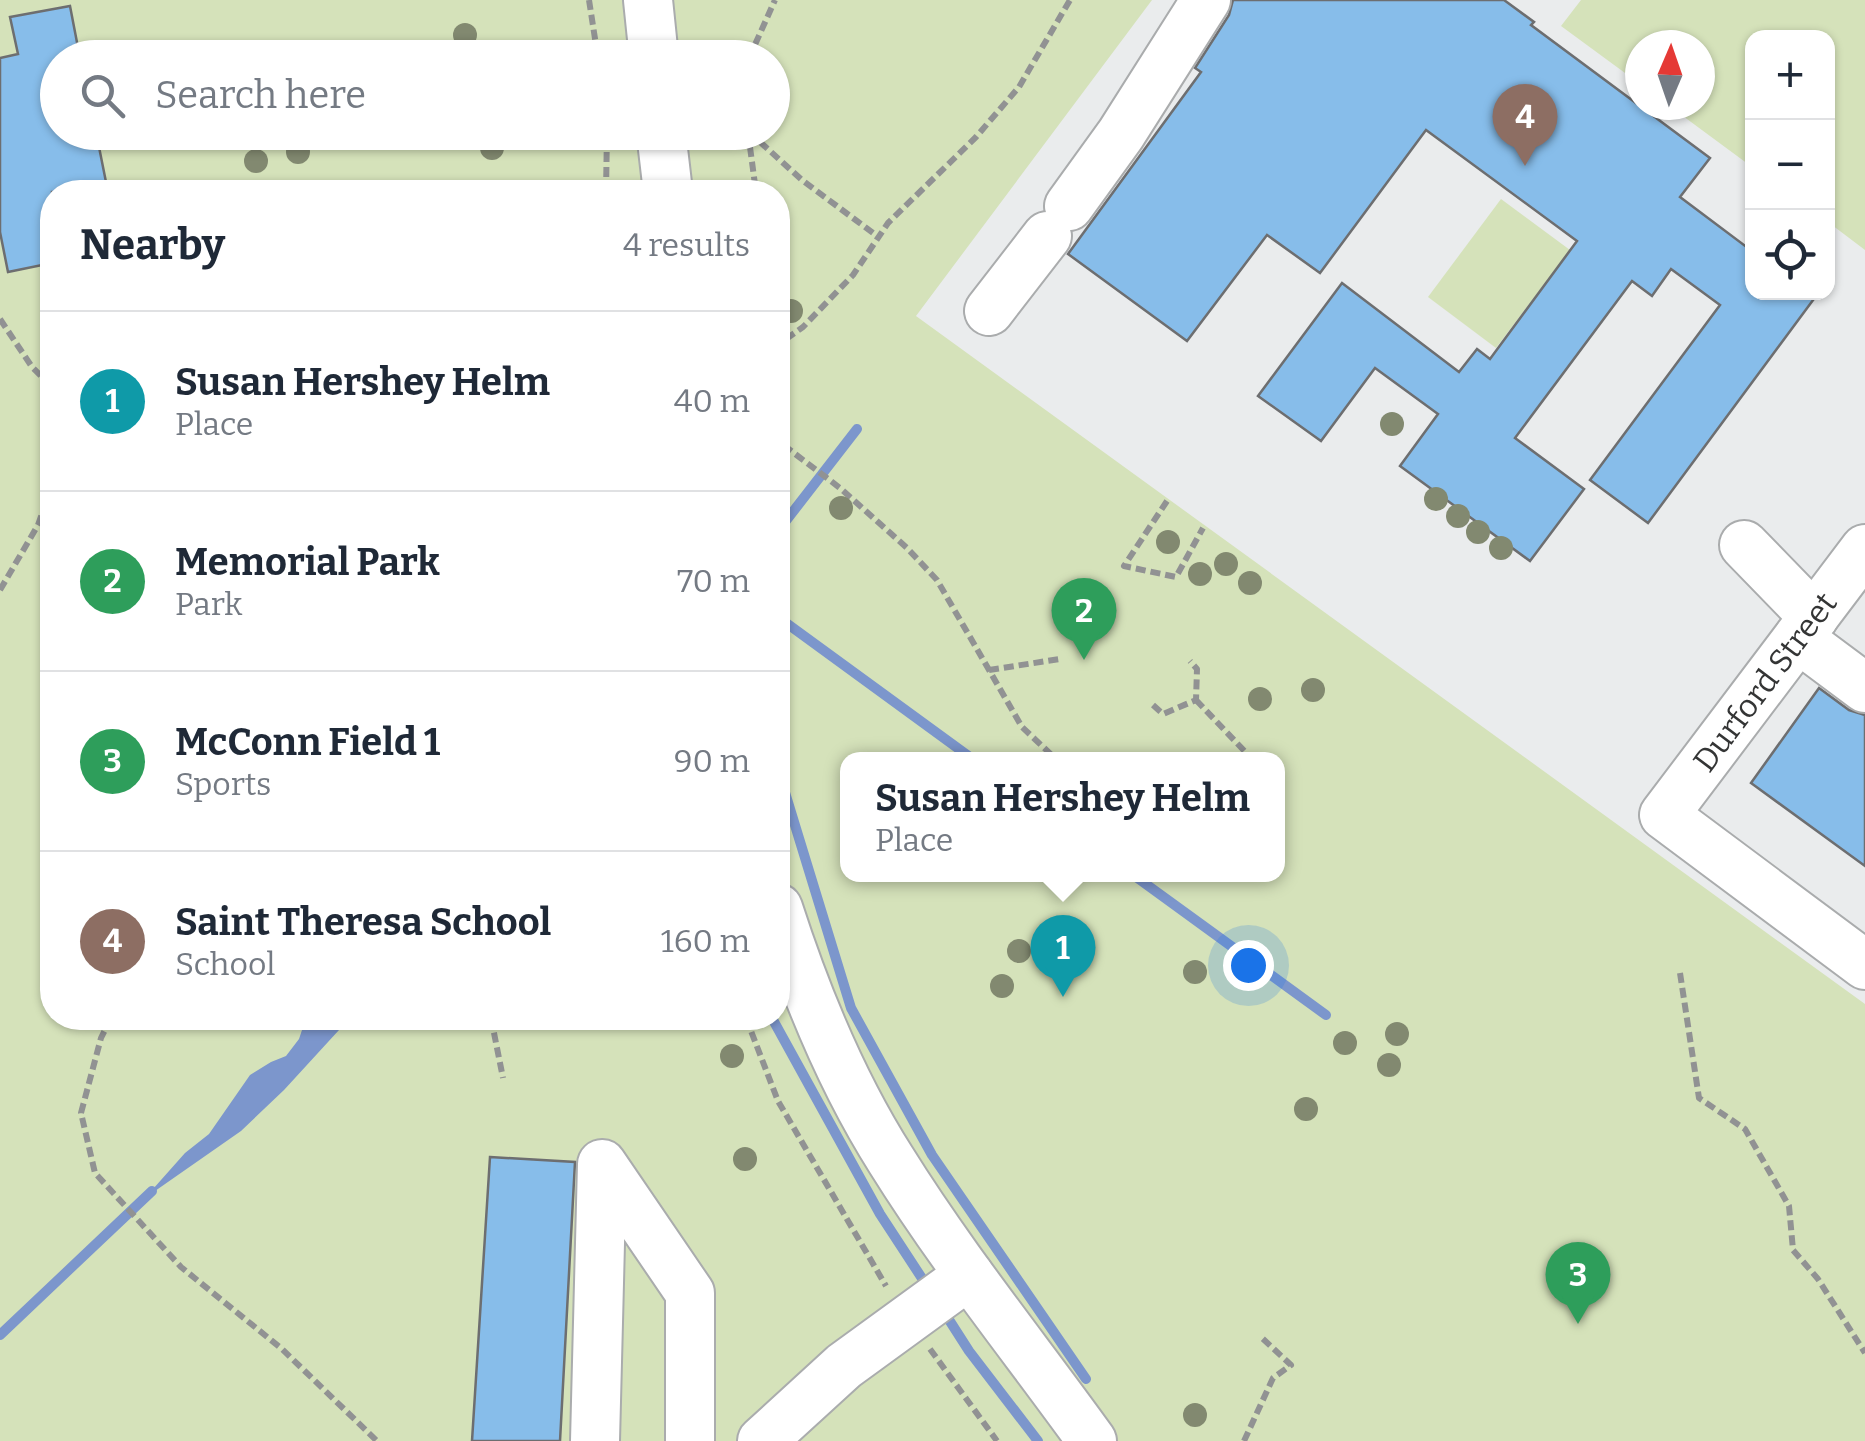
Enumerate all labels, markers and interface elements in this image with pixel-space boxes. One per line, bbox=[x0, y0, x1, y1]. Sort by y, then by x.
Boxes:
north arrow bbox=[1625, 30, 1715, 120]
map controls bbox=[1745, 30, 1835, 300]
button: + bbox=[1745, 30, 1835, 120]
search box bbox=[40, 40, 790, 150]
icon: search bbox=[75, 68, 130, 123]
text: Search here bbox=[155, 72, 366, 118]
pin: 4 bbox=[1492, 84, 1558, 166]
button: − bbox=[1745, 120, 1835, 210]
button: locate bbox=[1745, 210, 1835, 300]
text: Nearby bbox=[80, 220, 225, 270]
text: 4 results bbox=[623, 226, 750, 264]
text: Susan Hershey Helm bbox=[175, 359, 550, 405]
text: 1 bbox=[106, 382, 119, 420]
text: 40 m bbox=[674, 382, 750, 420]
text: Place bbox=[175, 405, 253, 443]
text: Memorial Park bbox=[175, 539, 440, 585]
text: 2 bbox=[103, 562, 122, 600]
text: 70 m bbox=[677, 562, 750, 600]
pin: 2 bbox=[1052, 578, 1116, 660]
text: Park bbox=[175, 585, 242, 623]
street label: Durford Street bbox=[1685, 585, 1845, 779]
text: McConn Field 1 bbox=[175, 719, 440, 765]
text: 3 bbox=[103, 742, 122, 780]
text: 90 m bbox=[674, 742, 750, 780]
popup bbox=[840, 752, 1285, 882]
text: Sports bbox=[175, 765, 271, 803]
text: Susan Hershey Helm bbox=[875, 775, 1250, 821]
text: Place bbox=[875, 821, 953, 859]
text: Saint Theresa School bbox=[175, 899, 551, 945]
pin: 1 bbox=[1030, 914, 1096, 997]
text: 4 bbox=[103, 922, 122, 960]
text: 160 m bbox=[661, 922, 750, 960]
your location bbox=[1223, 940, 1274, 991]
text: School bbox=[175, 945, 276, 983]
pin: 3 bbox=[1546, 1242, 1610, 1324]

